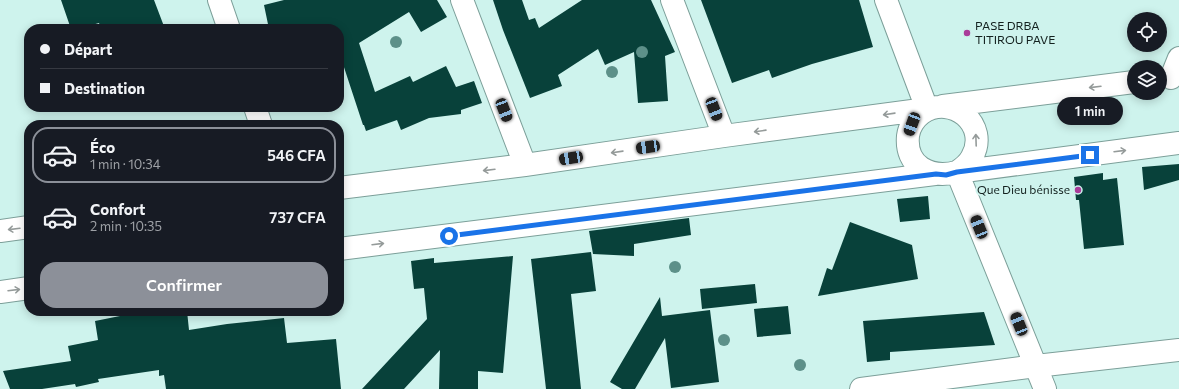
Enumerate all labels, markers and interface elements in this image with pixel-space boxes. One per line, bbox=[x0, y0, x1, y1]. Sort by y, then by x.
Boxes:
map controls bbox=[1127, 12, 1167, 100]
button: locate bbox=[1127, 12, 1167, 52]
place label: PASE DRBA TITIROU PAVE bbox=[975, 18, 1055, 46]
marker: PASE DRBA TITIROU PAVE bbox=[962, 28, 972, 38]
text: Départ bbox=[64, 40, 112, 58]
button: layers bbox=[1127, 60, 1167, 100]
text: Destination bbox=[64, 79, 145, 97]
one-way arrow bbox=[1089, 83, 1102, 91]
car bbox=[704, 96, 724, 122]
car bbox=[494, 97, 514, 123]
callout: 1 min bbox=[1057, 97, 1123, 125]
text: 1 min bbox=[1075, 103, 1105, 119]
one-way arrow bbox=[883, 110, 896, 118]
car bbox=[902, 111, 922, 137]
one-way arrow bbox=[754, 127, 767, 135]
one-way arrow bbox=[972, 134, 979, 147]
icon: car bbox=[42, 137, 78, 173]
text: Éco bbox=[90, 138, 115, 156]
car bbox=[635, 139, 661, 155]
text: 546 CFA bbox=[267, 146, 326, 164]
route end bbox=[1081, 146, 1099, 164]
one-way arrow bbox=[1113, 147, 1126, 155]
one-way arrow bbox=[611, 148, 624, 156]
car bbox=[558, 150, 584, 166]
text: 1 min · 10:34 bbox=[90, 156, 161, 172]
one-way arrow bbox=[483, 166, 496, 173]
place label: Que Dieu bénisse bbox=[977, 182, 1070, 196]
marker: Que Dieu bénisse bbox=[1073, 185, 1083, 195]
icon: car bbox=[42, 199, 78, 235]
text: Confort bbox=[90, 200, 145, 218]
text: 737 CFA bbox=[269, 208, 326, 226]
car bbox=[969, 214, 989, 240]
text: 2 min · 10:35 bbox=[90, 218, 162, 234]
one-way arrow bbox=[8, 225, 21, 233]
route start bbox=[440, 227, 458, 245]
one-way arrow bbox=[371, 241, 384, 248]
button: Confirmer bbox=[40, 262, 328, 308]
one-way arrow bbox=[8, 286, 21, 294]
car bbox=[1009, 311, 1029, 337]

